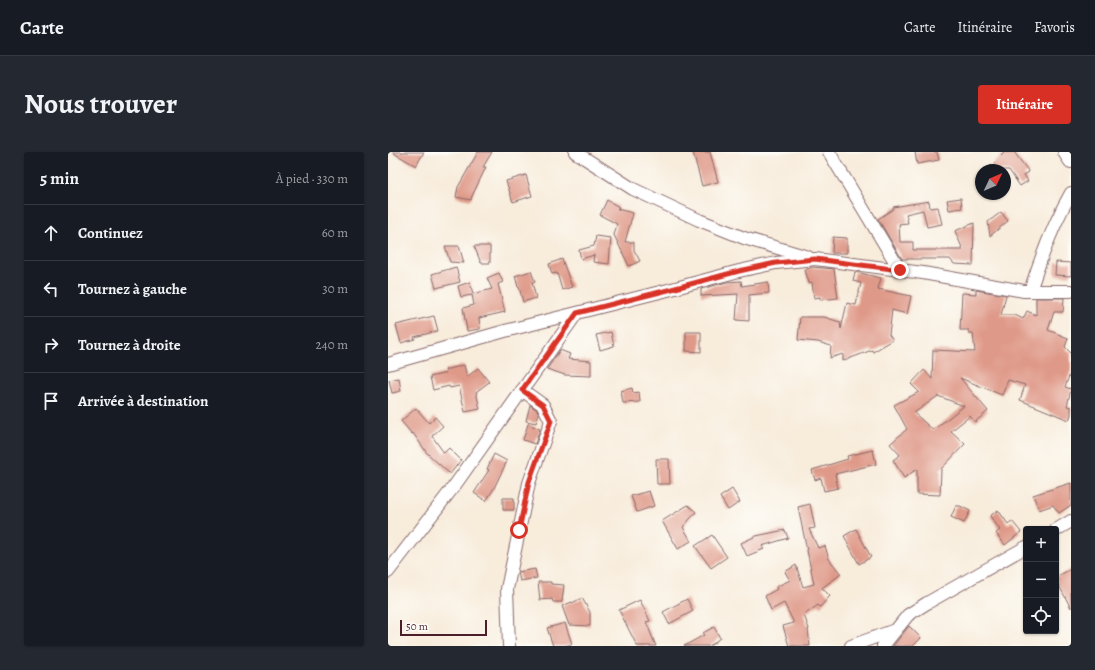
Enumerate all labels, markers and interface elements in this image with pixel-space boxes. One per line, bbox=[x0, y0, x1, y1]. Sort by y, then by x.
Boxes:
text: Carte bbox=[20, 15, 64, 41]
text: Carte bbox=[904, 18, 935, 37]
text: Itinéraire bbox=[957, 18, 1012, 37]
text: Favoris bbox=[1034, 18, 1075, 37]
text: Nous trouver bbox=[24, 85, 177, 123]
button: Itinéraire bbox=[978, 85, 1071, 124]
north arrow bbox=[975, 164, 1011, 200]
text: 5 min bbox=[40, 167, 79, 190]
text: À pied · 330 m bbox=[276, 170, 348, 187]
icon: ahead bbox=[40, 222, 62, 244]
text: Continuez bbox=[78, 223, 143, 243]
text: 60 m bbox=[322, 224, 348, 241]
route end bbox=[891, 261, 909, 279]
icon: left bbox=[40, 278, 62, 300]
text: Tournez à gauche bbox=[78, 279, 187, 299]
text: 30 m bbox=[322, 280, 348, 297]
icon: right bbox=[40, 334, 62, 356]
text: Tournez à droite bbox=[78, 335, 181, 355]
text: 240 m bbox=[316, 336, 348, 353]
icon: arrive bbox=[40, 390, 62, 412]
text: Arrivée à destination bbox=[78, 391, 209, 411]
route start bbox=[510, 521, 528, 539]
map controls bbox=[1023, 526, 1059, 634]
button: + bbox=[1023, 526, 1059, 562]
button: − bbox=[1023, 562, 1059, 598]
button: locate bbox=[1023, 598, 1059, 634]
scale bar bbox=[400, 618, 487, 637]
text: 50 m bbox=[406, 619, 428, 634]

